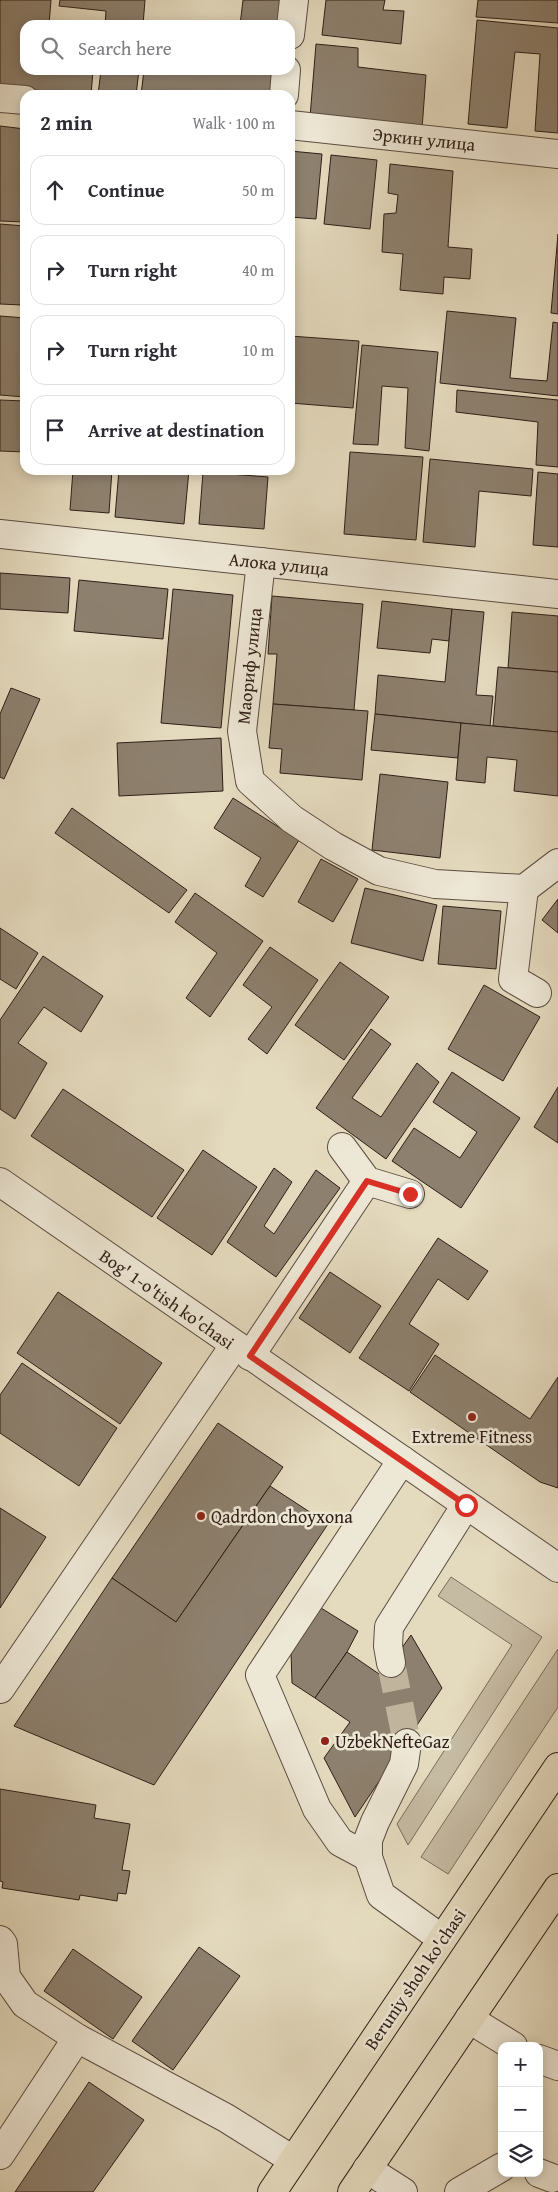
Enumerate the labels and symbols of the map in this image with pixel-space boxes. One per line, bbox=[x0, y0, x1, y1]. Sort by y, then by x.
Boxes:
street label: Эркин улица bbox=[371, 120, 477, 158]
street label: Алока улица bbox=[228, 545, 331, 583]
street label: Маориф улица bbox=[229, 606, 269, 726]
route end bbox=[399, 1183, 422, 1206]
street label: Bog' 1-o'tish ko'chasi bbox=[94, 1242, 240, 1356]
marker: Extreme Fitness bbox=[466, 1411, 478, 1423]
place label: Extreme Fitness bbox=[412, 1423, 532, 1450]
route start bbox=[455, 1494, 478, 1517]
place label: Qadrdon choyxona bbox=[211, 1503, 353, 1530]
marker: Qadrdon choyxona bbox=[195, 1510, 207, 1522]
place label: UzbekNefteGaz bbox=[335, 1728, 450, 1755]
marker: UzbekNefteGaz bbox=[319, 1735, 331, 1747]
street label: Beruniy shoh ko'chasi bbox=[358, 1903, 472, 2055]

